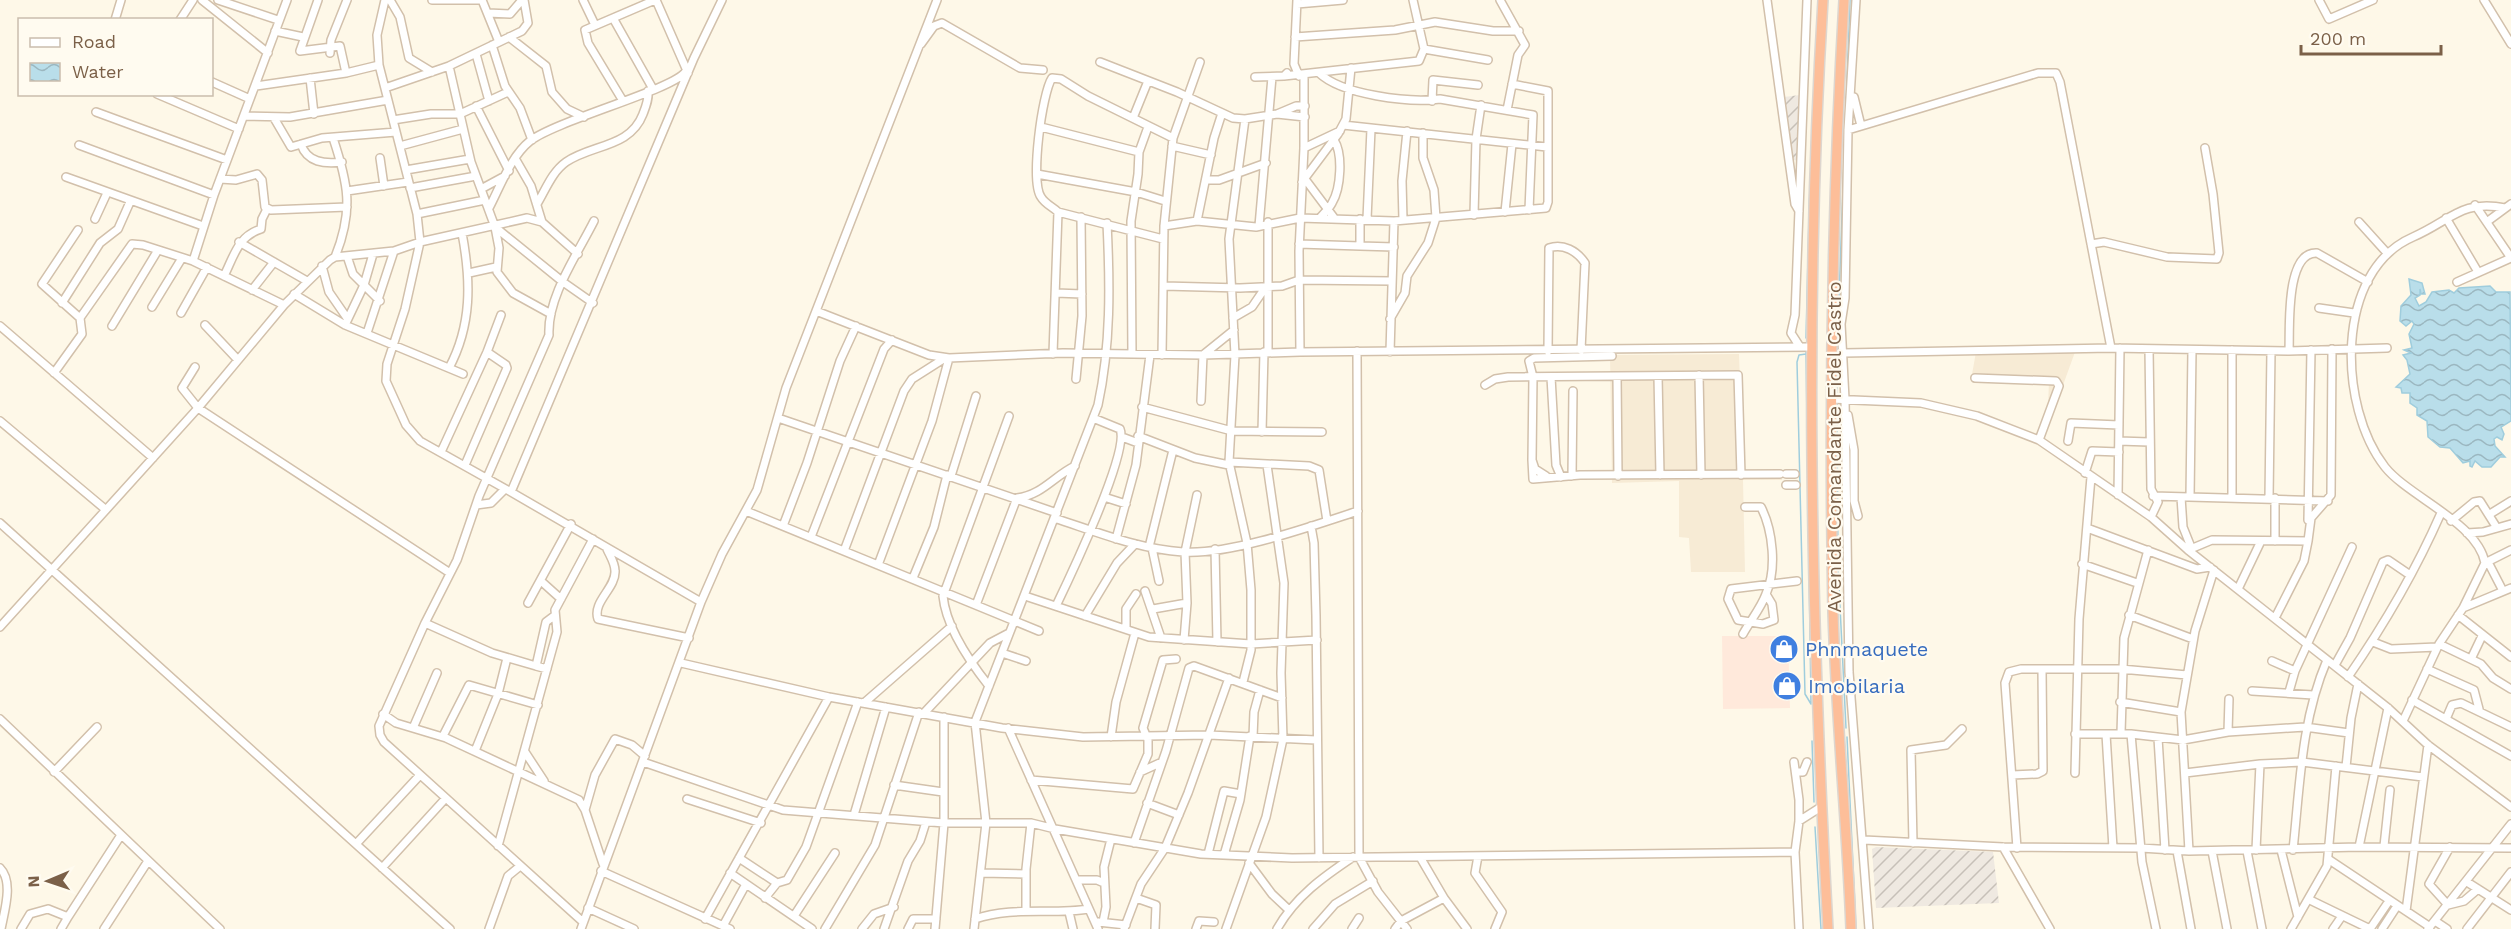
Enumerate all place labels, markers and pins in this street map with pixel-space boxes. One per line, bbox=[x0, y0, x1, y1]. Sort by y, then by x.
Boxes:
shop icon: Phnmaquete bbox=[1768, 633, 1800, 665]
place label: Phnmaquete bbox=[1805, 637, 1928, 661]
shop icon: Imobilaria bbox=[1771, 670, 1803, 702]
place label: Imobilaria bbox=[1808, 674, 1905, 698]

